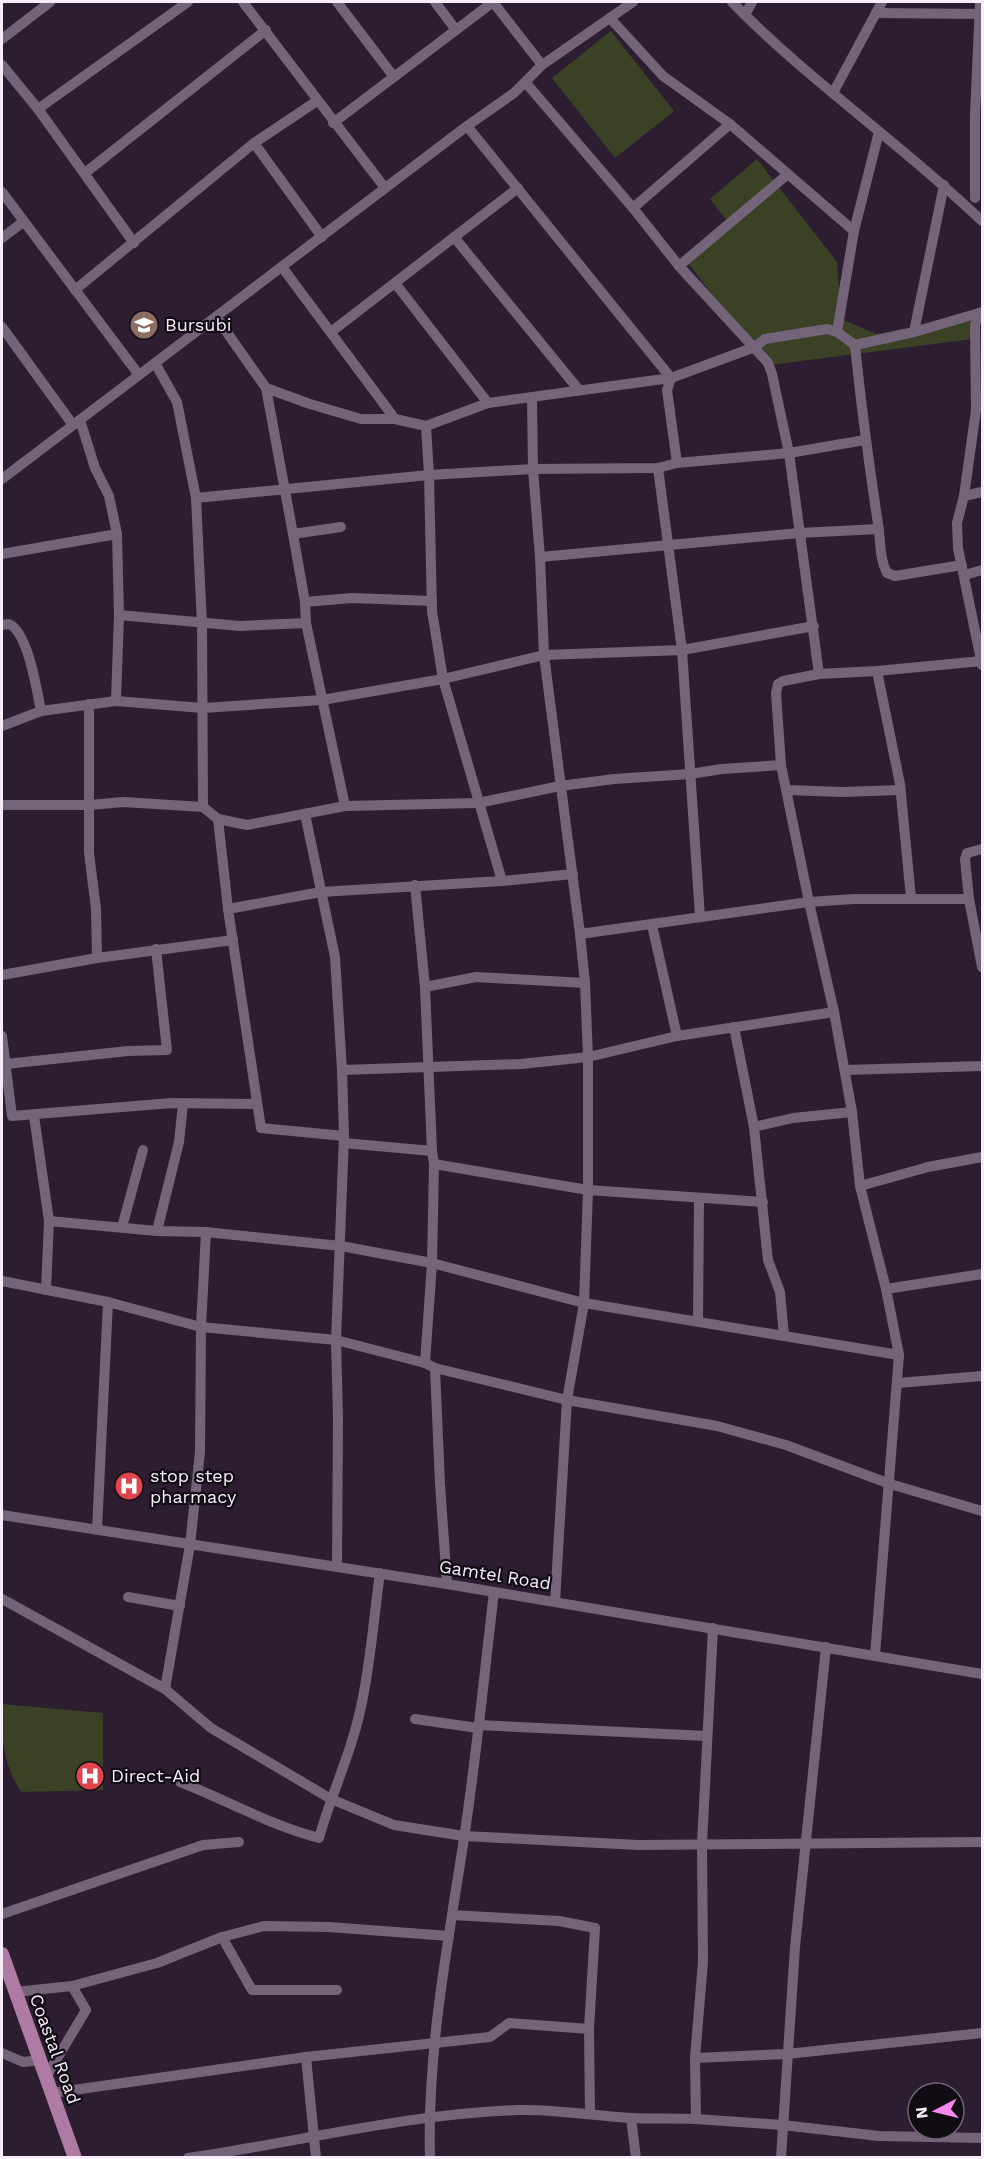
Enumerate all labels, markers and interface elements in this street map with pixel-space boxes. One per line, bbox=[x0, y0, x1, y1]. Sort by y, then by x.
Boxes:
school or university icon: Bursubi bbox=[128, 309, 160, 341]
place label: Bursubi bbox=[165, 314, 232, 335]
place label: stop step pharmacy bbox=[150, 1465, 237, 1507]
hospital icon: stop step pharmacy bbox=[113, 1470, 145, 1502]
street label: Gamtel Road bbox=[438, 1555, 553, 1594]
hospital icon: Direct-Aid bbox=[74, 1760, 106, 1792]
place label: Direct-Aid bbox=[111, 1765, 200, 1786]
street label: Coastal Road bbox=[26, 1991, 85, 2107]
north arrow bbox=[906, 2081, 966, 2141]
text: N bbox=[911, 2106, 932, 2120]

